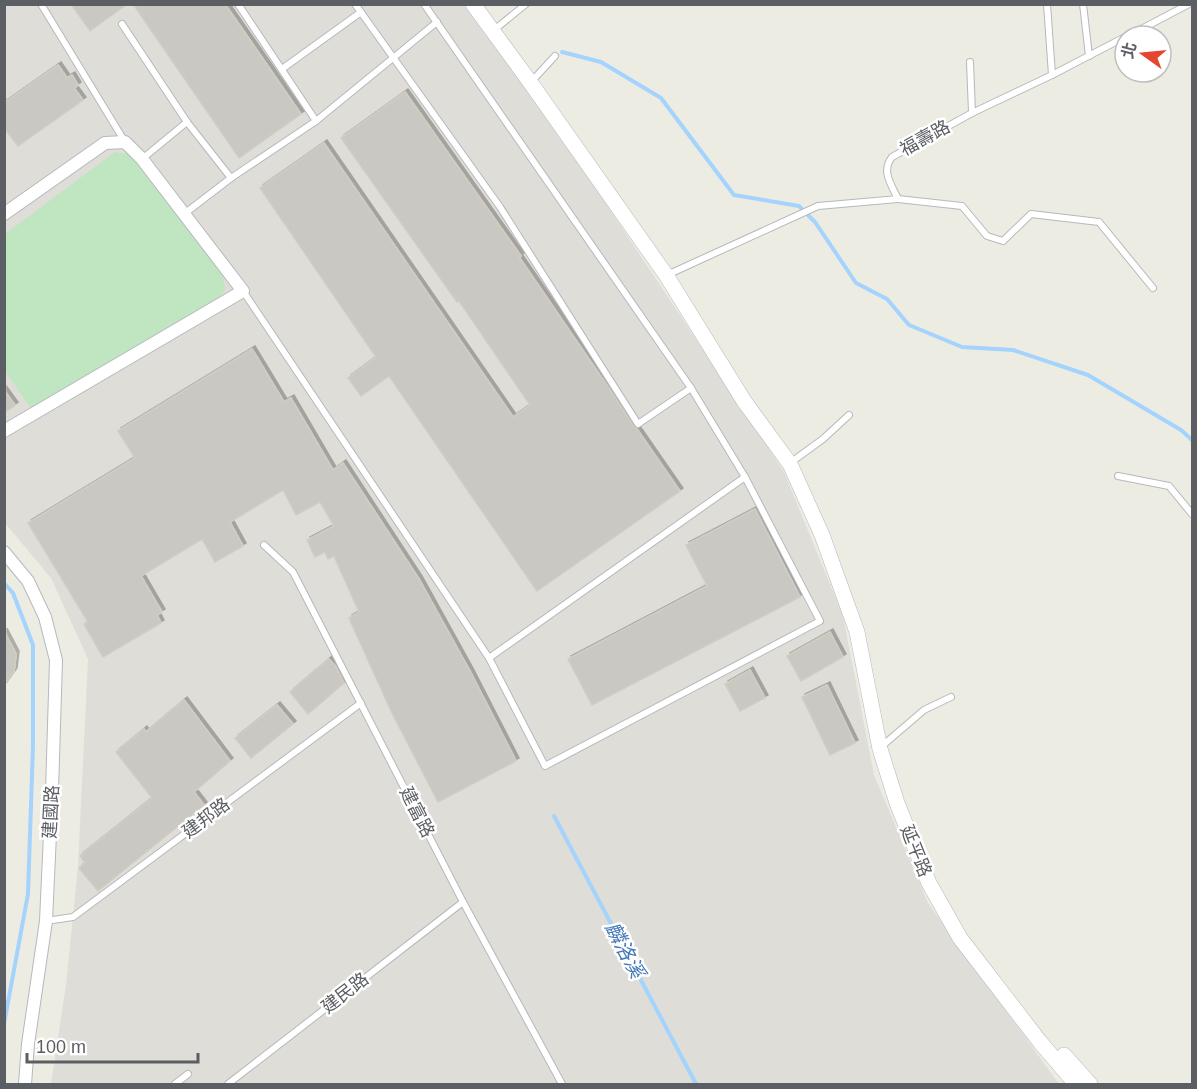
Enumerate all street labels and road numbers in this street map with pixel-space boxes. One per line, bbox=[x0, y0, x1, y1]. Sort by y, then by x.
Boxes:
street label: 福壽路 bbox=[897, 116, 953, 160]
street label: 建富路 bbox=[396, 783, 438, 841]
street label: 建國路 bbox=[40, 785, 62, 839]
street label: 建邦路 bbox=[178, 794, 234, 842]
street label: 延平路 bbox=[897, 822, 935, 880]
street label: 建民路 bbox=[318, 968, 372, 1018]

